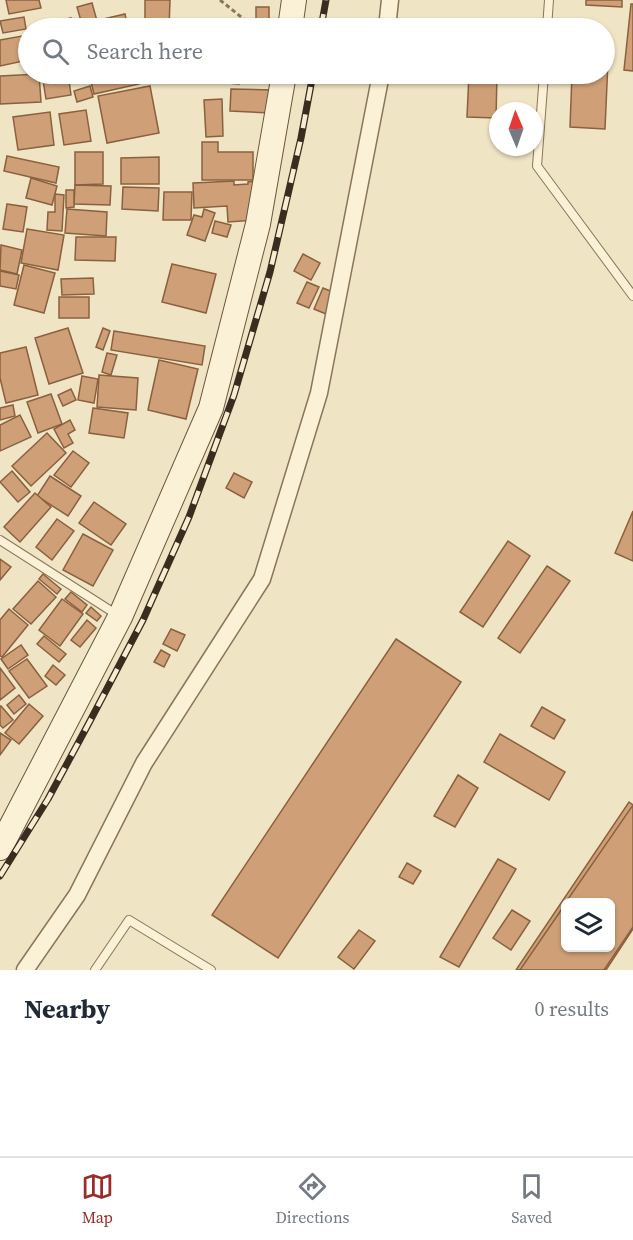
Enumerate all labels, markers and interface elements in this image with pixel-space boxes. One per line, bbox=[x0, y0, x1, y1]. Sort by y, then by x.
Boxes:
search box bbox=[18, 18, 615, 84]
icon: search bbox=[39, 35, 72, 68]
text: Search here bbox=[87, 36, 203, 66]
north arrow bbox=[489, 102, 543, 156]
map controls bbox=[561, 898, 615, 952]
button: layers bbox=[561, 898, 615, 952]
text: Nearby bbox=[24, 991, 110, 1027]
text: 0 results bbox=[534, 995, 609, 1023]
tab: Map bbox=[81, 1170, 114, 1228]
tab: Directions bbox=[275, 1170, 350, 1228]
tab: Saved bbox=[511, 1170, 552, 1228]

